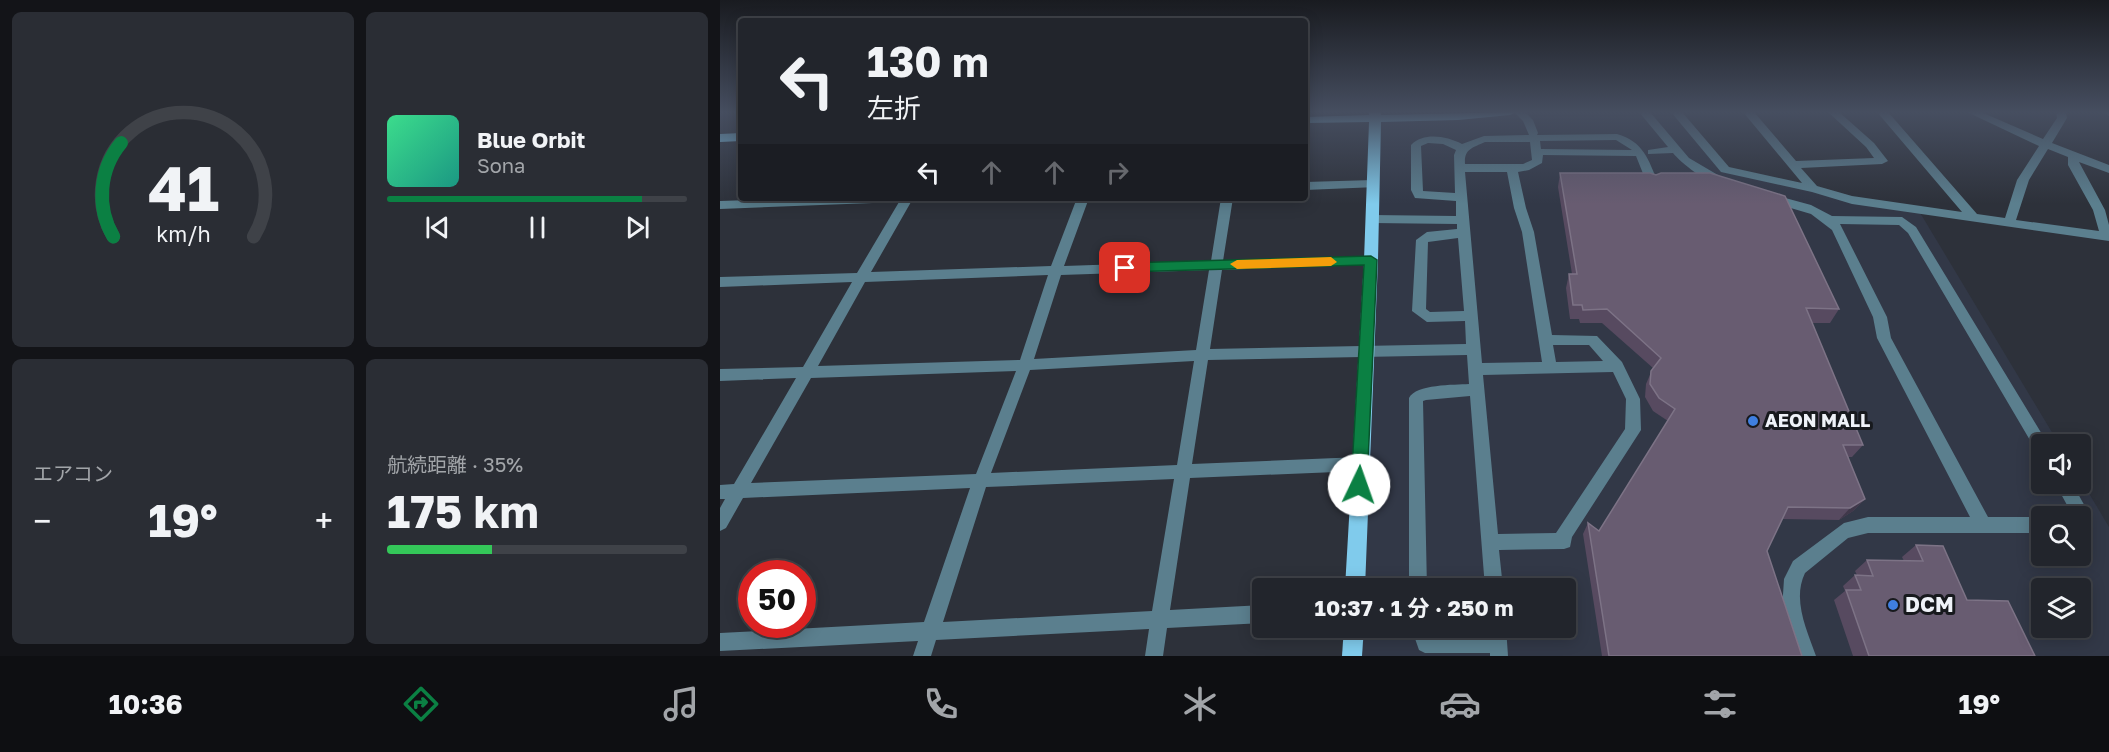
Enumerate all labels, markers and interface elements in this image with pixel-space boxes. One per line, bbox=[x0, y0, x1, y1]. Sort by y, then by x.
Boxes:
text: 130 m bbox=[867, 36, 989, 86]
icon: left bbox=[768, 42, 846, 120]
text: 左折 bbox=[867, 92, 921, 124]
text: Blue Orbit bbox=[477, 126, 585, 153]
text: 41 bbox=[147, 150, 219, 225]
text: Sona bbox=[477, 153, 525, 177]
icon: left bbox=[912, 156, 945, 189]
icon: ahead bbox=[975, 156, 1008, 189]
icon: ahead bbox=[1038, 156, 1071, 189]
icon: right bbox=[1101, 156, 1134, 189]
icon: previous bbox=[421, 211, 454, 244]
icon: pause bbox=[521, 211, 554, 244]
icon: next bbox=[621, 211, 654, 244]
text: km/h bbox=[156, 221, 210, 247]
pin bbox=[1099, 242, 1150, 293]
icon: arrive bbox=[1108, 251, 1141, 284]
place label: AEON MALL bbox=[1765, 409, 1870, 431]
marker: AEON MALL bbox=[1746, 414, 1760, 428]
map controls bbox=[2031, 434, 2091, 638]
button: sound bbox=[2031, 434, 2091, 494]
text: 航続距離 · 35% bbox=[387, 452, 523, 476]
position arrow bbox=[1327, 453, 1391, 517]
text: エアコン bbox=[33, 461, 113, 485]
text: 175 km bbox=[387, 484, 539, 538]
text: 19° bbox=[148, 493, 218, 547]
text: − bbox=[33, 501, 51, 540]
text: + bbox=[315, 501, 333, 540]
button: search bbox=[2031, 506, 2091, 566]
speed limit sign: 50 bbox=[738, 560, 816, 638]
button: layers bbox=[2031, 578, 2091, 638]
place label: DCM bbox=[1905, 591, 1954, 617]
text: 10:37 · 1 分 · 250 m bbox=[1315, 594, 1513, 621]
marker: DCM bbox=[1886, 598, 1900, 612]
icon: directions bbox=[400, 683, 442, 725]
icon: music bbox=[660, 683, 702, 725]
icon: phone bbox=[920, 683, 962, 725]
icon: climate bbox=[1179, 683, 1221, 725]
icon: car bbox=[1439, 683, 1481, 725]
icon: filters bbox=[1699, 683, 1741, 725]
text: 10:36 bbox=[109, 688, 183, 720]
text: 19° bbox=[1958, 688, 2000, 720]

